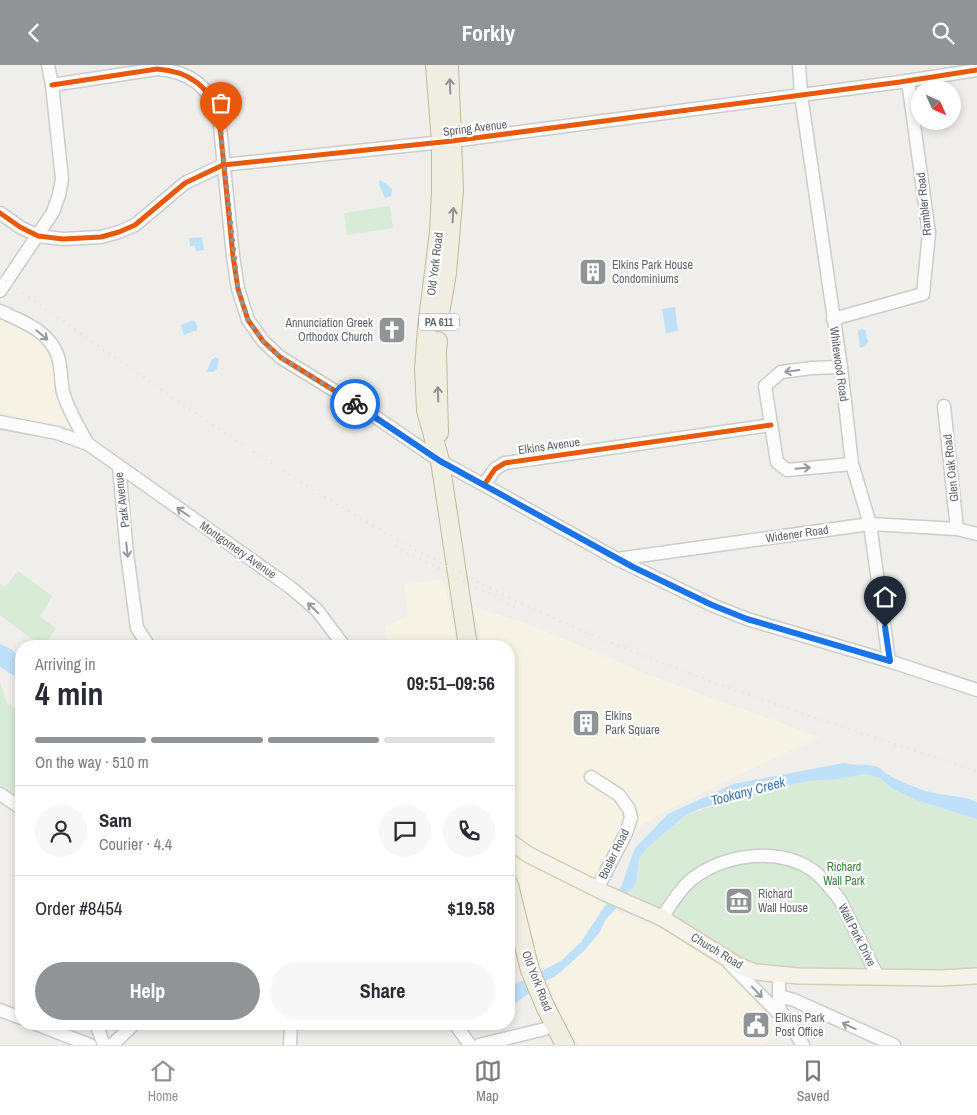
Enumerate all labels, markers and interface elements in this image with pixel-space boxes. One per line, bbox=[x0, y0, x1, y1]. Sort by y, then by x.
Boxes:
text: Forkly bbox=[462, 18, 515, 48]
icon: back bbox=[20, 19, 48, 47]
icon: search bbox=[929, 19, 957, 47]
one-way arrow bbox=[445, 78, 454, 94]
north arrow bbox=[911, 80, 961, 130]
map controls bbox=[911, 80, 961, 130]
pin bbox=[200, 82, 242, 133]
icon: bag bbox=[207, 89, 235, 117]
street label: Spring Avenue bbox=[442, 116, 508, 140]
street label: Rambler Road bbox=[913, 172, 935, 236]
one-way arrow bbox=[448, 208, 457, 224]
street label: Old York Road bbox=[423, 231, 447, 297]
building icon: Elkins Park House Condominiums bbox=[578, 257, 608, 287]
place label: Elkins Park House Condominiums bbox=[612, 257, 693, 287]
road number: PA 611 bbox=[419, 313, 459, 331]
place label: Annunciation Greek Orthodox Church bbox=[284, 315, 373, 345]
church icon: Annunciation Greek Orthodox Church bbox=[377, 315, 407, 345]
street label: Whitewood Road bbox=[826, 326, 852, 402]
one-way arrow bbox=[36, 329, 49, 340]
one-way arrow bbox=[784, 366, 800, 376]
courier bbox=[330, 379, 380, 429]
one-way arrow bbox=[433, 387, 443, 403]
icon: bike bbox=[341, 390, 369, 418]
street label: Glen Oak Road bbox=[939, 433, 963, 503]
street label: Elkins Avenue bbox=[517, 434, 581, 458]
one-way arrow bbox=[795, 463, 811, 473]
street label: Park Avenue bbox=[111, 471, 133, 529]
one-way arrow bbox=[176, 507, 190, 517]
street label: Montgomery Avenue bbox=[197, 518, 279, 582]
street label: Widener Road bbox=[764, 522, 830, 546]
one-way arrow bbox=[122, 542, 132, 558]
pin bbox=[864, 576, 906, 627]
icon: home bbox=[871, 583, 899, 611]
one-way arrow bbox=[307, 602, 320, 614]
text: Arriving in bbox=[35, 653, 96, 675]
text: 09:51–09:56 bbox=[407, 670, 495, 696]
text: 4 min bbox=[35, 672, 104, 715]
building icon: Elkins Park Square bbox=[571, 708, 601, 738]
place label: Elkins Park Square bbox=[605, 708, 660, 738]
text: On the way · 510 m bbox=[35, 751, 149, 773]
water label: Tookany Creek bbox=[709, 772, 788, 810]
button: person bbox=[35, 805, 87, 857]
button: chat bbox=[379, 805, 431, 857]
button: phone bbox=[443, 805, 495, 857]
text: Sam bbox=[99, 807, 132, 833]
street label: Bosler Road bbox=[595, 826, 633, 882]
text: Courier · 4.4 bbox=[99, 833, 172, 855]
park label: Richard Wall Park bbox=[823, 859, 865, 889]
museum icon: Richard Wall House bbox=[724, 886, 754, 916]
place label: Richard Wall House bbox=[758, 886, 808, 916]
text: Order #8454 bbox=[35, 895, 122, 921]
text: $19.58 bbox=[447, 895, 495, 921]
street label: Wall Park Drive bbox=[834, 901, 880, 969]
street label: Church Road bbox=[688, 929, 746, 973]
street label: Old York Road bbox=[518, 948, 556, 1014]
button: Help bbox=[35, 962, 260, 1020]
button: Share bbox=[270, 962, 495, 1020]
one-way arrow bbox=[751, 985, 763, 998]
public building icon: Elkins Park Post Office bbox=[741, 1010, 771, 1040]
place label: Elkins Park Post Office bbox=[775, 1010, 825, 1040]
one-way arrow bbox=[842, 1020, 857, 1030]
tab: Home bbox=[148, 1057, 178, 1105]
tab: Map bbox=[474, 1057, 502, 1105]
tab: Saved bbox=[797, 1057, 829, 1105]

